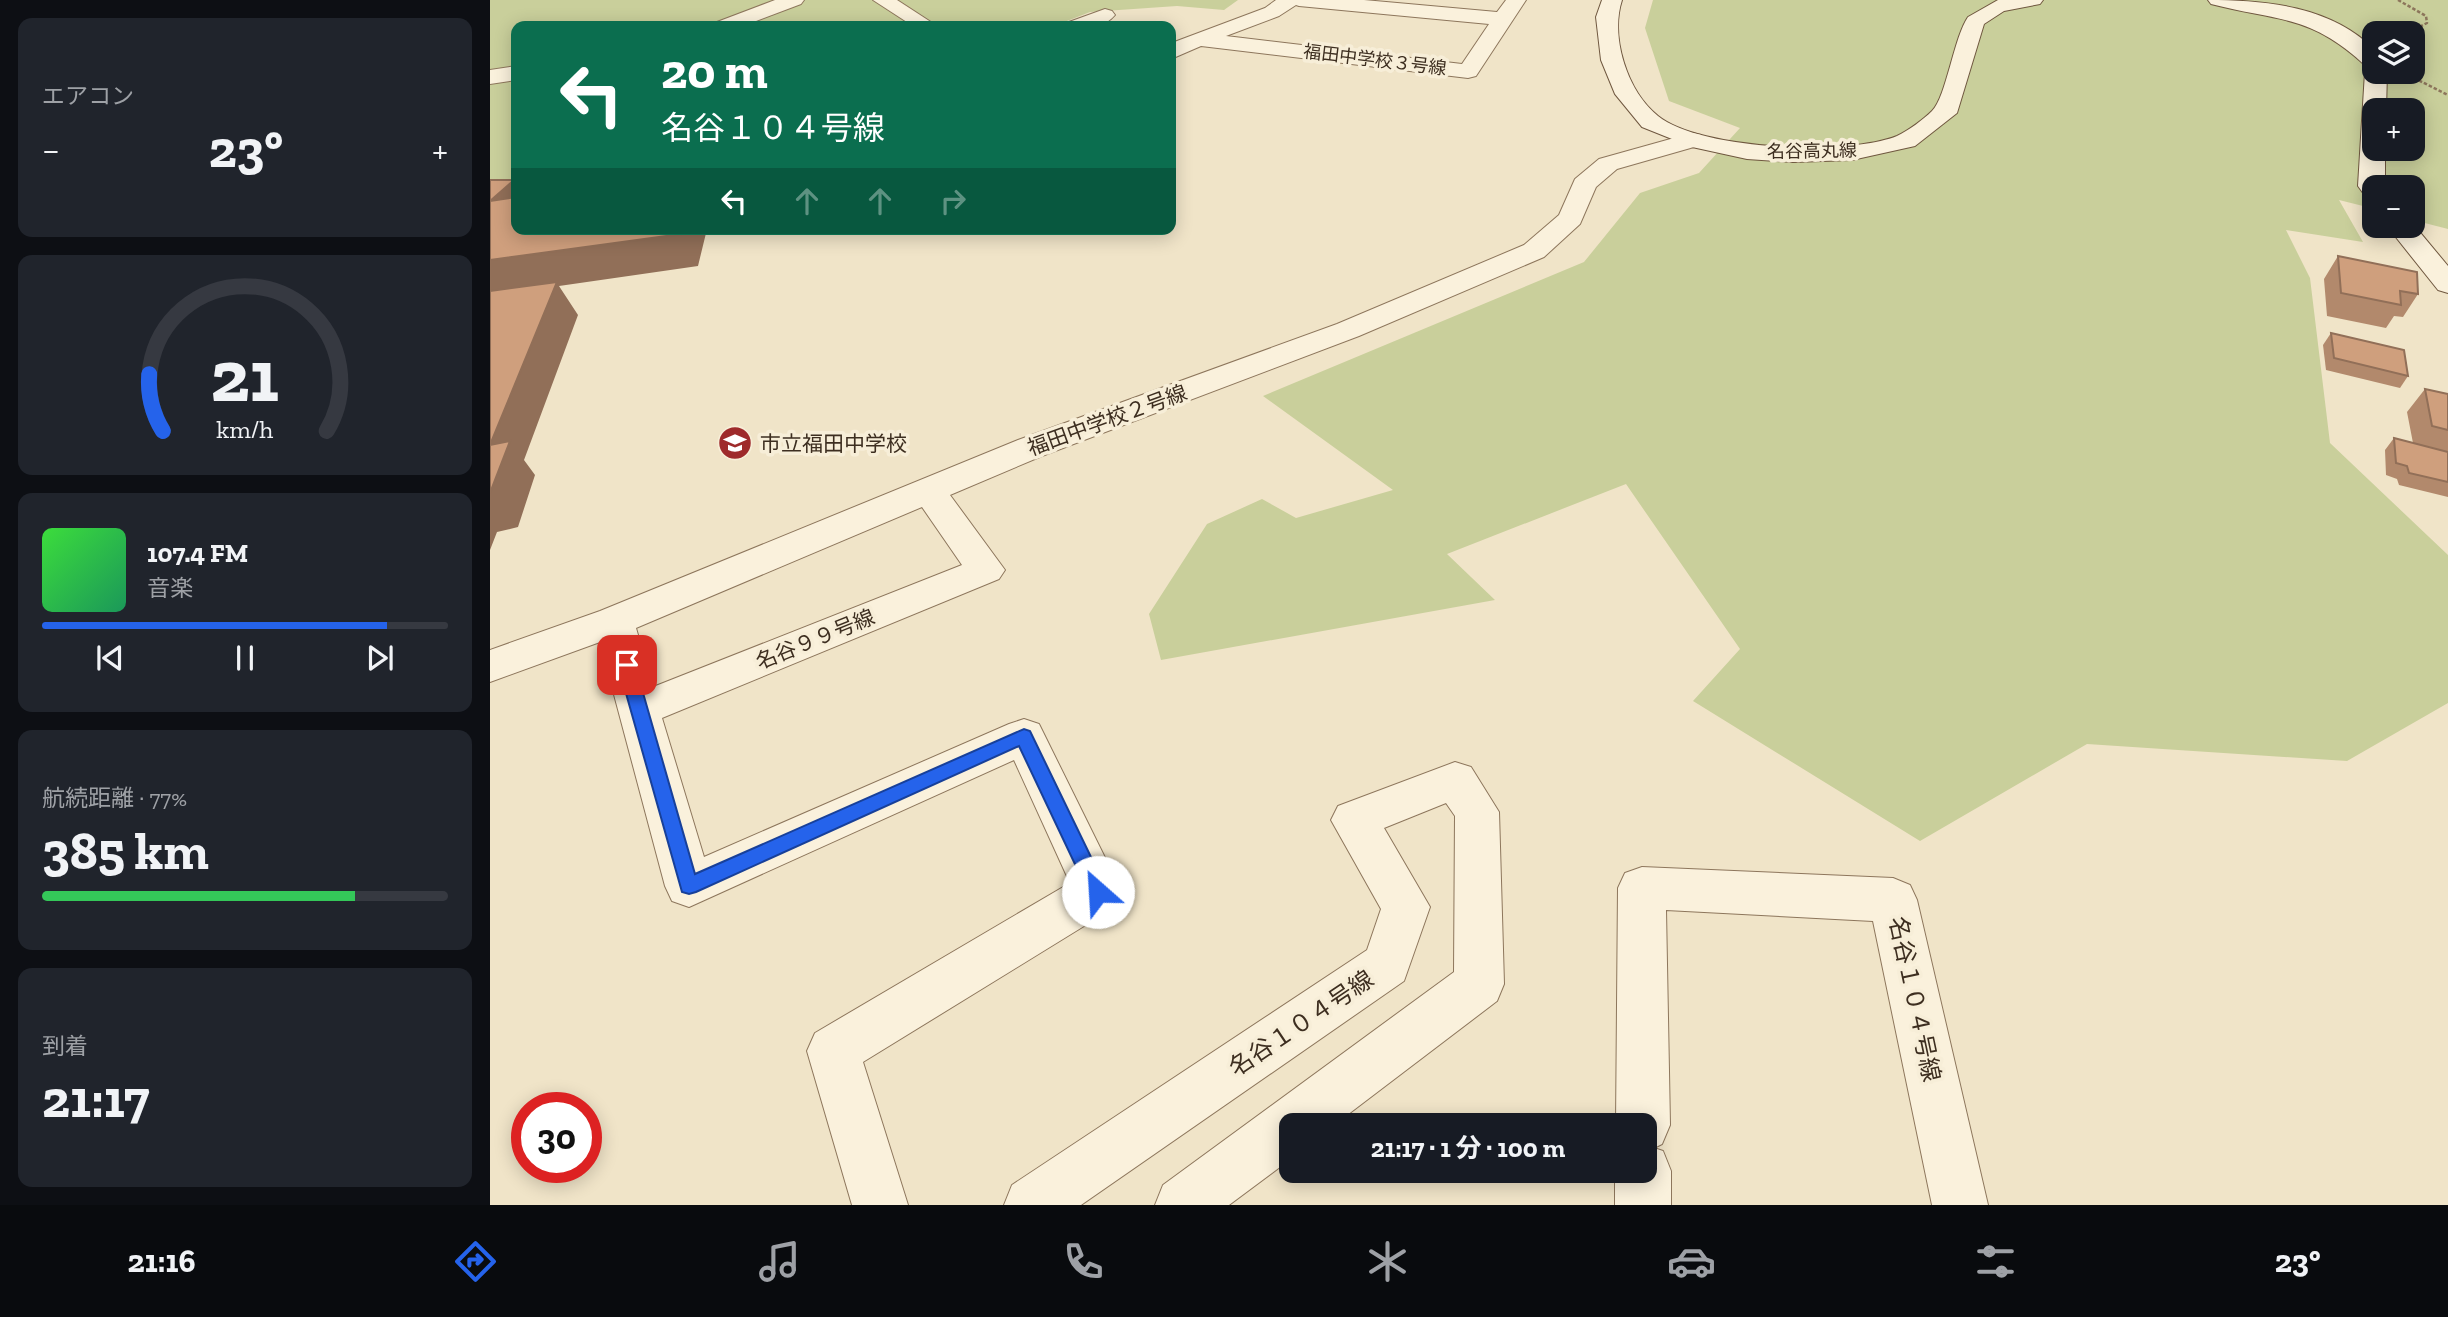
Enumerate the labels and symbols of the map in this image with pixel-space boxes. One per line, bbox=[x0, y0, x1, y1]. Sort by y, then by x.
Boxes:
street label: 福田中学校３号線 bbox=[1302, 40, 1448, 80]
street label: 名谷高丸線 bbox=[1767, 139, 1857, 163]
street label: 福田中学校２号線 bbox=[1024, 380, 1190, 460]
school or university icon: 市立福田中学校 bbox=[716, 424, 754, 462]
place label: 市立福田中学校 bbox=[760, 431, 907, 456]
street label: 名谷９９号線 bbox=[752, 604, 878, 674]
pin bbox=[597, 635, 657, 695]
position arrow bbox=[1061, 855, 1135, 929]
street label: 名谷１０４号線 bbox=[1883, 914, 1947, 1084]
street label: 名谷１０４号線 bbox=[1223, 964, 1379, 1082]
speed limit sign: 30 bbox=[511, 1092, 602, 1183]

